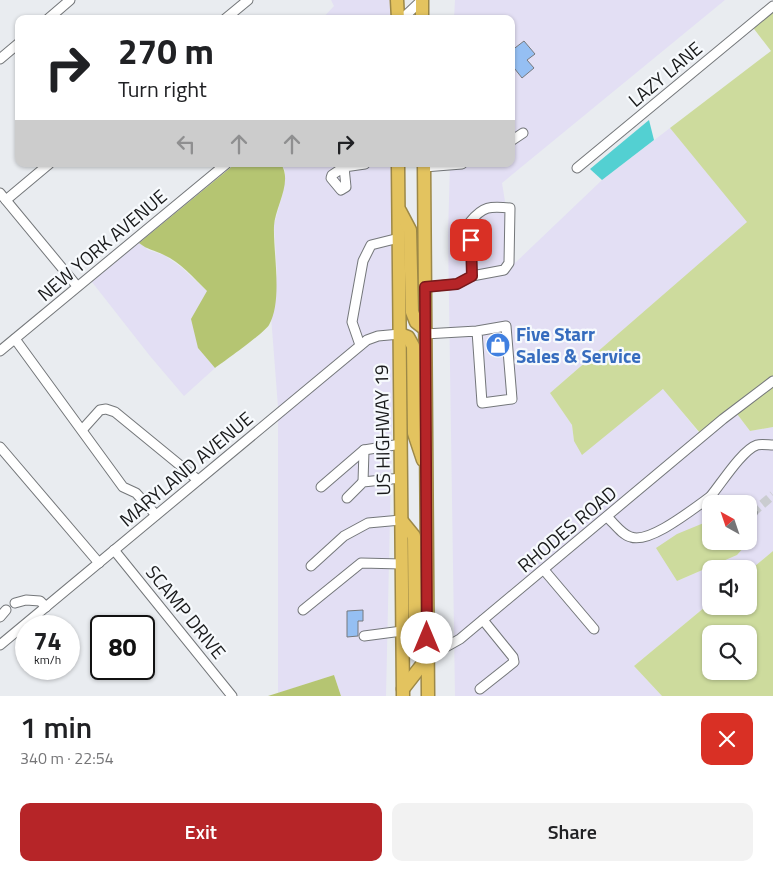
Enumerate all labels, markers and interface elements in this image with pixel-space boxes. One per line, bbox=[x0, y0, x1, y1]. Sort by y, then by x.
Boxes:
text: 270 m bbox=[118, 24, 214, 78]
street label: LAZY LANE bbox=[621, 34, 708, 113]
icon: right bbox=[35, 35, 100, 100]
text: Turn right bbox=[118, 72, 207, 106]
icon: left bbox=[172, 130, 200, 158]
icon: ahead bbox=[225, 130, 253, 158]
icon: ahead bbox=[278, 130, 306, 158]
icon: right bbox=[331, 130, 359, 158]
street label: NEW YORK AVENUE bbox=[31, 182, 173, 308]
pin bbox=[450, 219, 492, 261]
icon: arrive bbox=[457, 226, 485, 254]
place label: Five Starr Sales & Service bbox=[516, 319, 641, 370]
shop icon: Five Starr Sales & Service bbox=[485, 332, 511, 358]
street label: US HIGHWAY 19 bbox=[366, 364, 397, 496]
street label: MARYLAND AVENUE bbox=[113, 404, 259, 533]
street label: RHODES ROAD bbox=[511, 478, 623, 579]
north arrow bbox=[702, 495, 758, 550]
map controls bbox=[702, 495, 757, 680]
street label: SCAMP DRIVE bbox=[139, 558, 233, 665]
button: sound bbox=[702, 560, 757, 615]
position arrow bbox=[400, 611, 452, 663]
speed limit sign: 80 bbox=[90, 615, 155, 680]
text: 74 bbox=[33, 622, 62, 660]
button: search bbox=[702, 625, 757, 680]
text: km/h bbox=[34, 650, 61, 669]
text: 1 min bbox=[20, 704, 92, 750]
button: close bbox=[701, 713, 753, 765]
text: 340 m · 22:54 bbox=[20, 746, 114, 770]
button: Exit bbox=[20, 803, 382, 861]
button: Share bbox=[392, 803, 753, 861]

